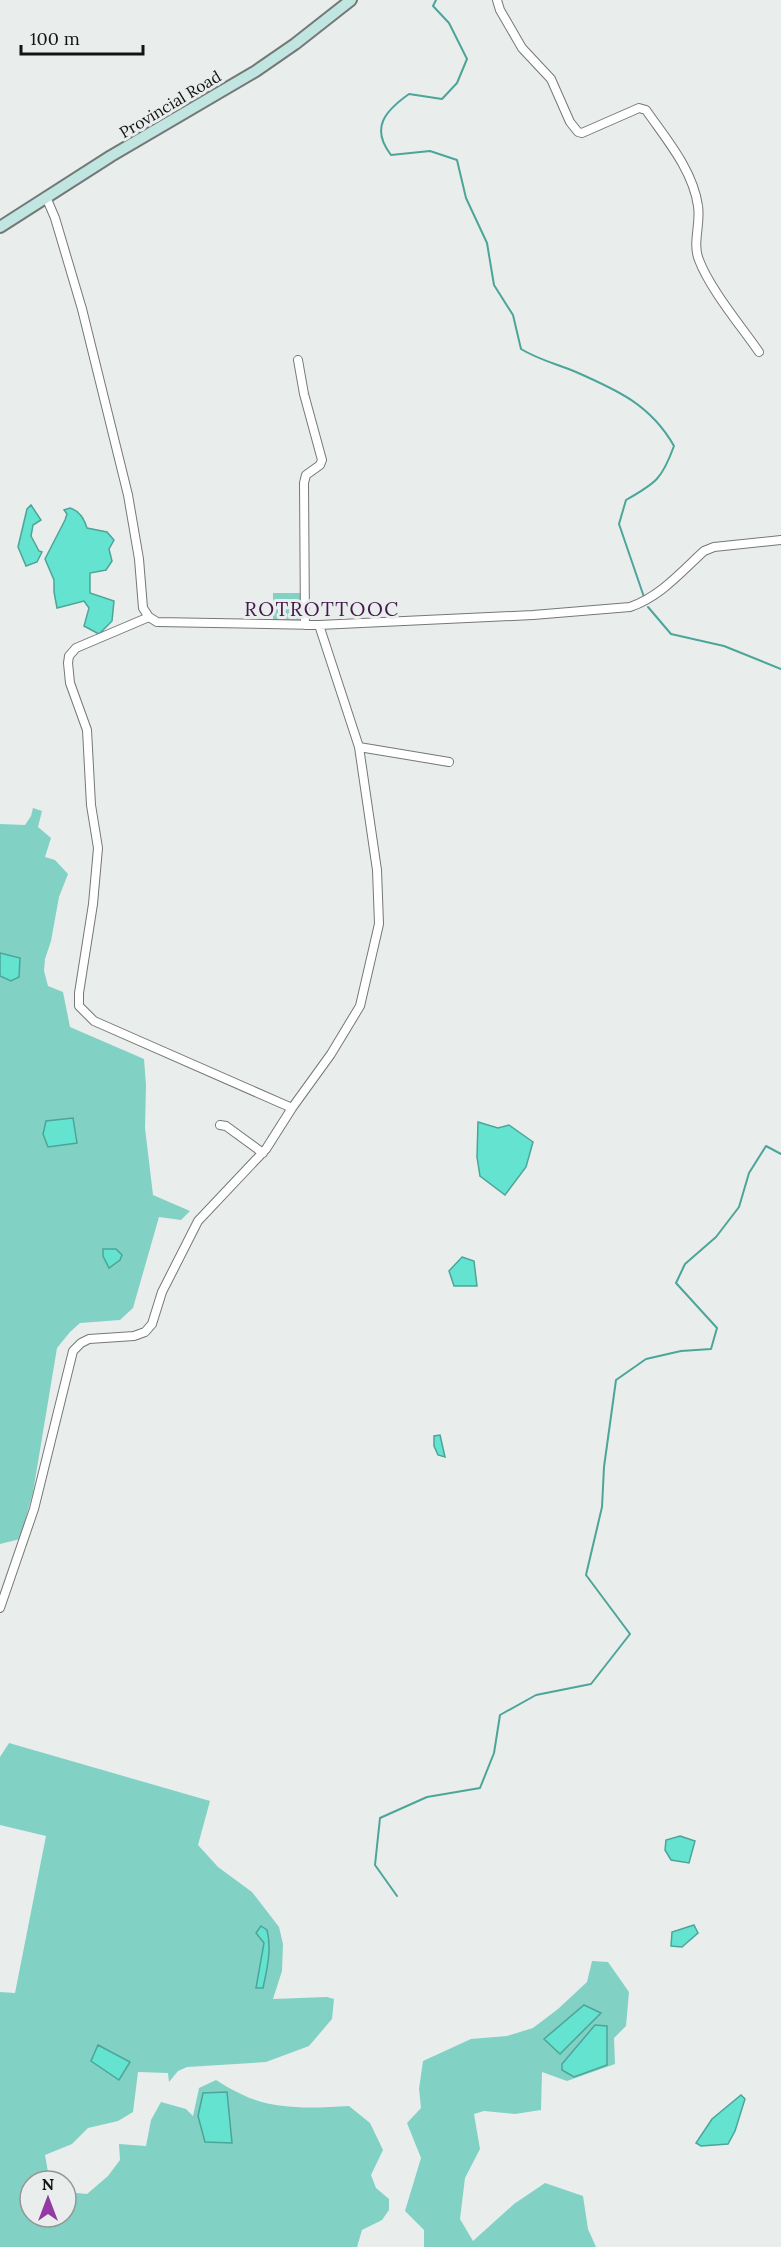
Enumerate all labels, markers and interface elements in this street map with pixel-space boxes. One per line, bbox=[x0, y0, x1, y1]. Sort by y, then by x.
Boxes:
scale bar bbox=[21, 18, 142, 56]
text: 100 m bbox=[30, 27, 80, 50]
street label: Provincial Road bbox=[116, 66, 225, 142]
district label: ROTROTTOOC bbox=[244, 596, 400, 621]
north arrow bbox=[18, 2169, 78, 2229]
text: N bbox=[42, 2174, 54, 2194]

